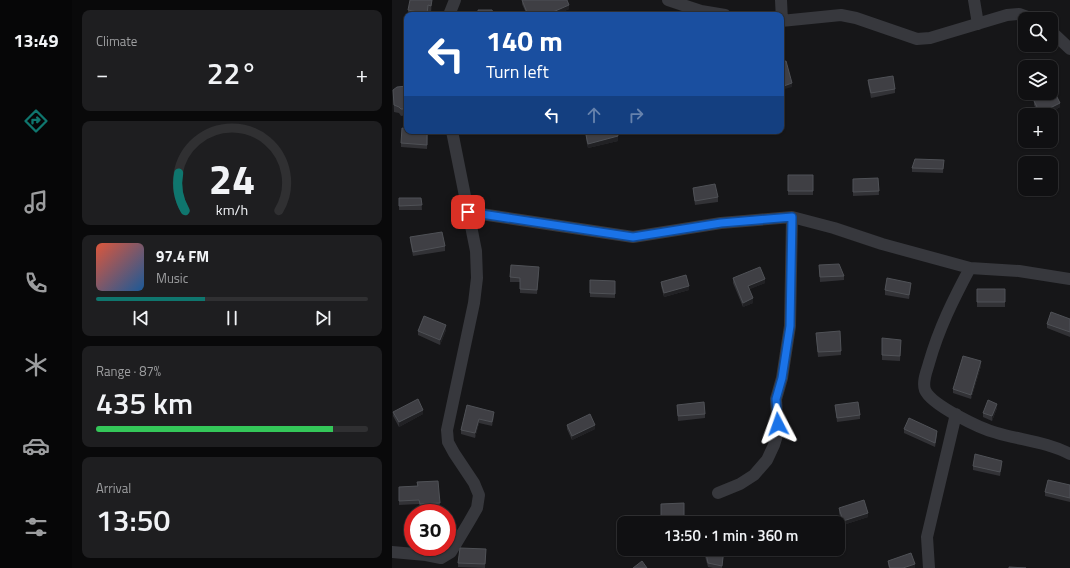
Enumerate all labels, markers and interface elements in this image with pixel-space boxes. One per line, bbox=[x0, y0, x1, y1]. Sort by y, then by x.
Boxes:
map controls bbox=[1018, 12, 1058, 196]
button: search bbox=[1018, 12, 1058, 52]
text: 140 m bbox=[486, 19, 563, 62]
text: 13:49 bbox=[14, 27, 58, 54]
icon: left bbox=[420, 28, 472, 80]
text: Climate bbox=[96, 31, 137, 51]
text: 22° bbox=[207, 50, 257, 96]
text: − bbox=[96, 57, 108, 91]
text: + bbox=[356, 57, 368, 91]
text: Turn left bbox=[486, 58, 549, 85]
button: layers bbox=[1018, 60, 1058, 100]
icon: left bbox=[541, 104, 563, 126]
icon: ahead bbox=[583, 104, 605, 126]
icon: right bbox=[625, 104, 647, 126]
icon: directions bbox=[22, 107, 50, 135]
button: + bbox=[1018, 108, 1058, 148]
text: 24 bbox=[209, 147, 255, 210]
button: − bbox=[1018, 156, 1058, 196]
icon: music bbox=[22, 188, 50, 216]
pin bbox=[451, 195, 485, 229]
text: km/h bbox=[216, 199, 248, 221]
icon: arrive bbox=[457, 201, 479, 223]
text: 97.4 FM bbox=[156, 245, 209, 268]
text: Music bbox=[156, 268, 188, 288]
icon: phone bbox=[22, 269, 50, 297]
icon: previous bbox=[130, 307, 152, 329]
icon: pause bbox=[221, 307, 243, 329]
icon: next bbox=[312, 307, 334, 329]
icon: climate bbox=[22, 351, 50, 379]
text: Range · 87% bbox=[96, 361, 161, 381]
text: 435 km bbox=[96, 380, 193, 426]
position arrow bbox=[757, 403, 799, 445]
icon: car bbox=[22, 432, 50, 460]
text: Arrival bbox=[96, 478, 131, 498]
text: 13:50 bbox=[96, 497, 170, 543]
speed limit sign: 30 bbox=[404, 504, 456, 556]
icon: filters bbox=[22, 513, 50, 541]
text: 13:50 · 1 min · 360 m bbox=[664, 524, 798, 547]

